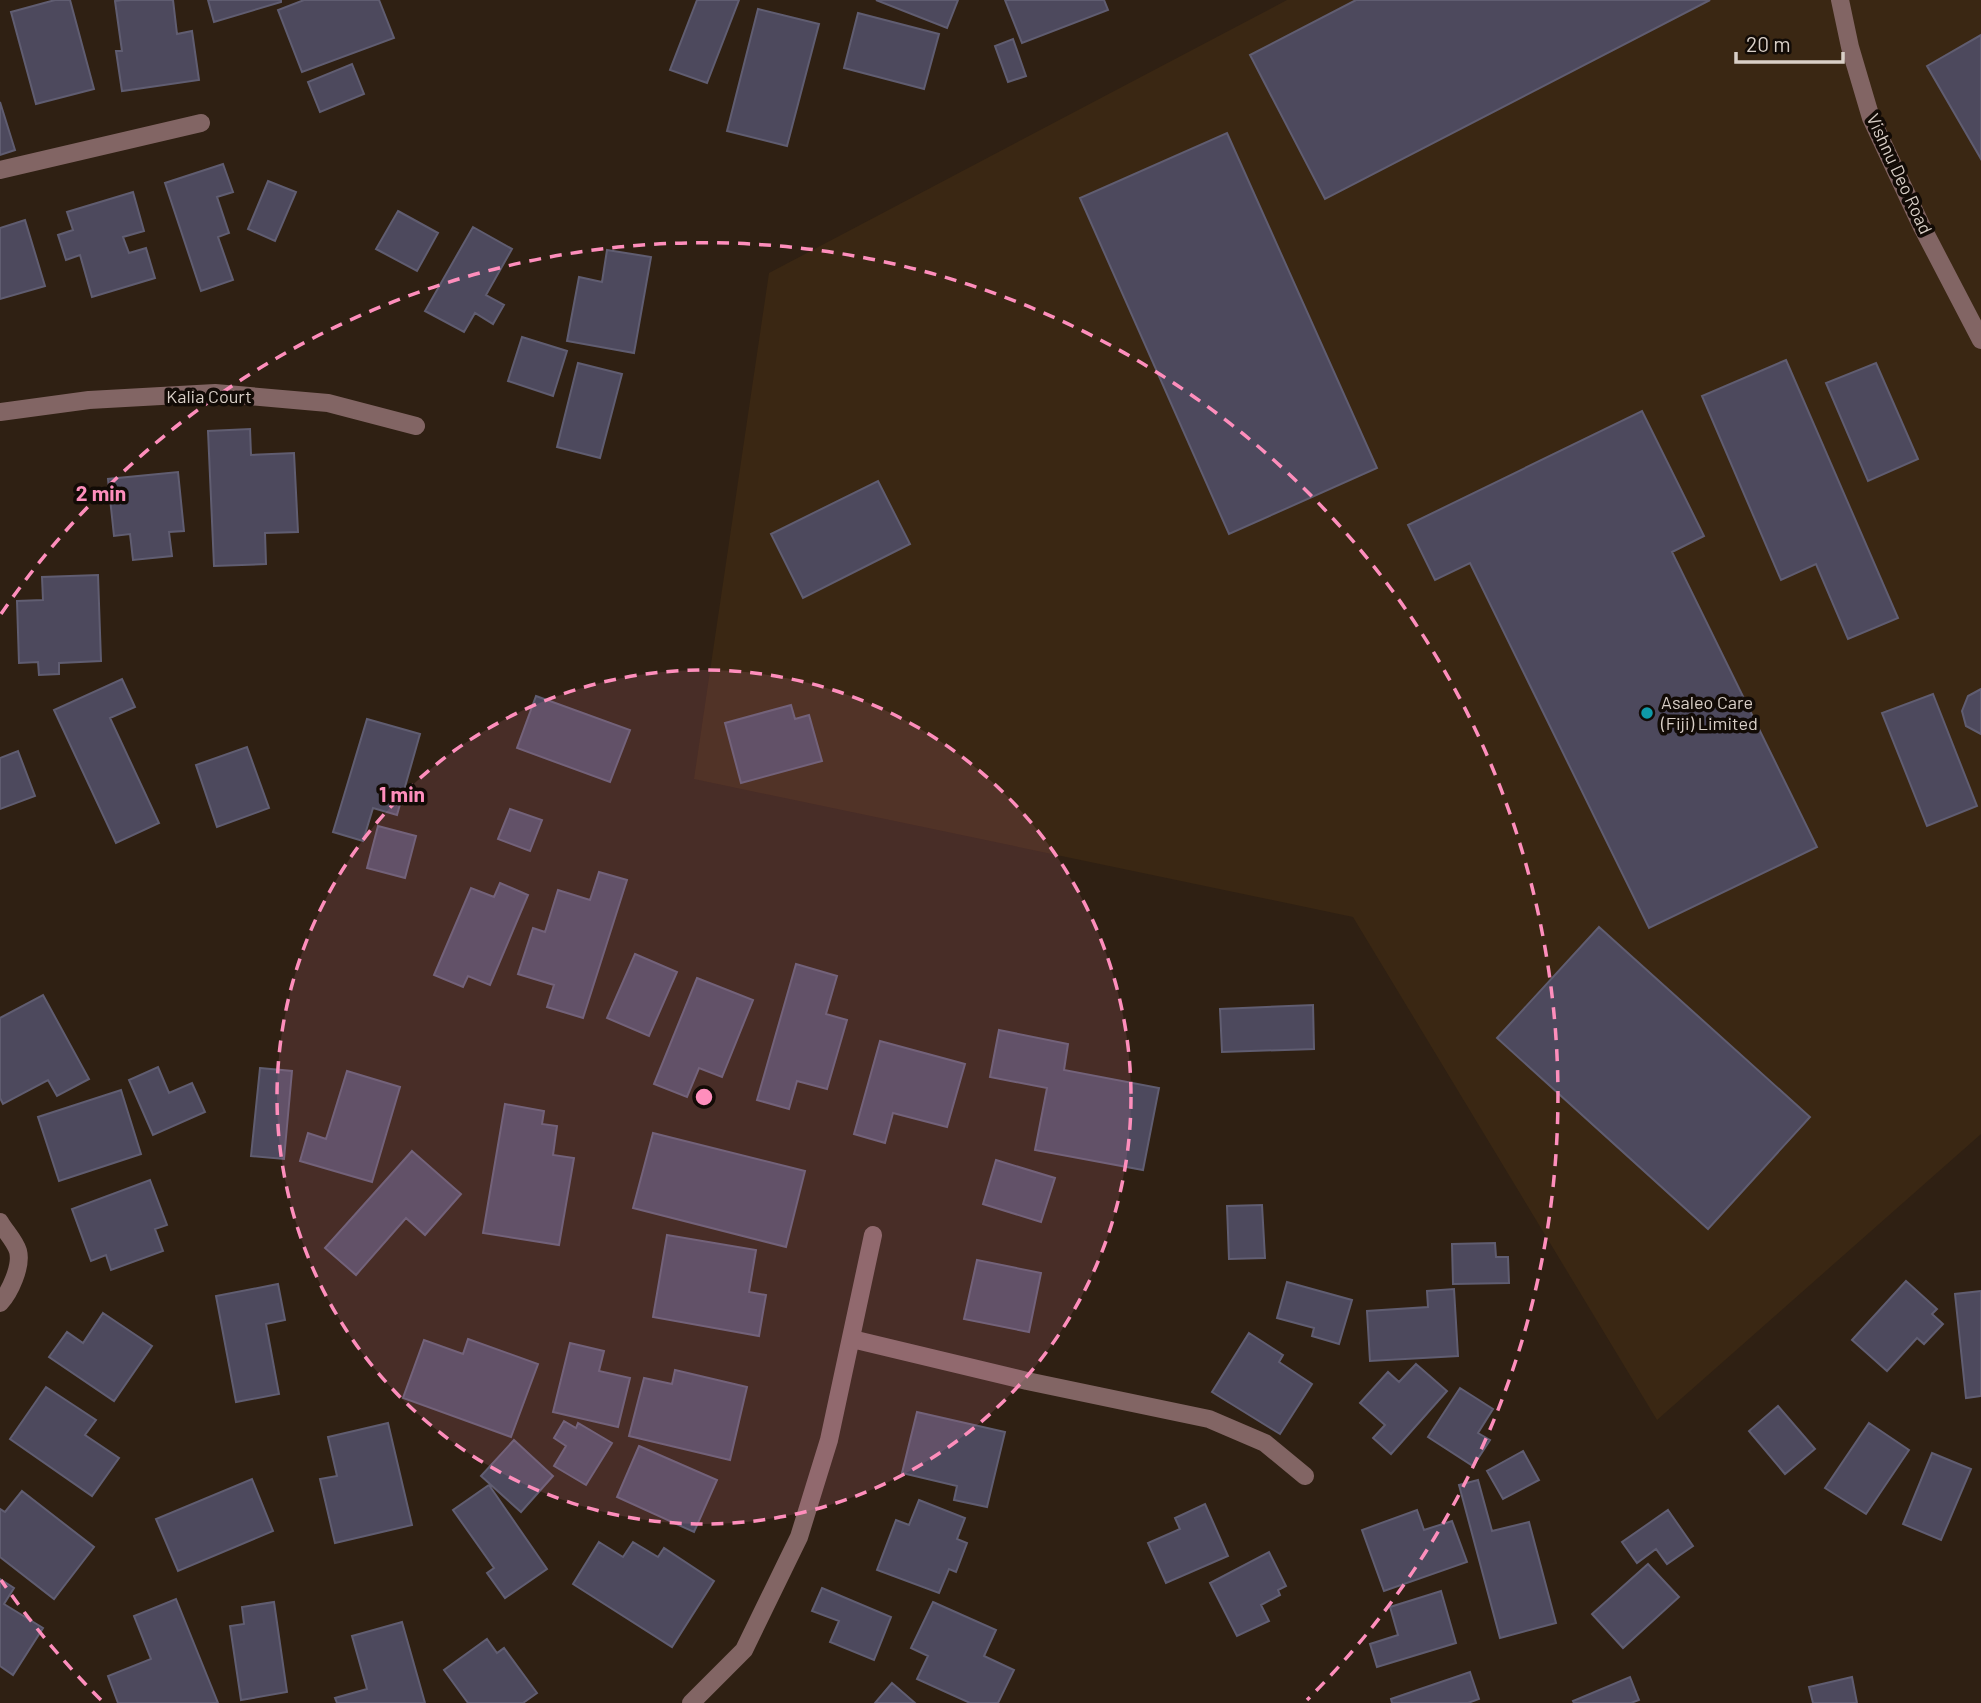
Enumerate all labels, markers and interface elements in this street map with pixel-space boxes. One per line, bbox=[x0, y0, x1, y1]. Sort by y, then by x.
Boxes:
scale bar bbox=[1736, 21, 1843, 65]
text: 20 m bbox=[1746, 31, 1791, 56]
street label: Vishnu Deo Road bbox=[1862, 110, 1937, 237]
street label: Kalia Court bbox=[166, 385, 252, 407]
text: 2 min bbox=[76, 480, 126, 505]
place label: Asaleo Care (Fiji) Limited bbox=[1660, 691, 1758, 734]
marker: Asaleo Care (Fiji) Limited bbox=[1639, 705, 1655, 721]
text: 1 min bbox=[379, 781, 425, 806]
centre of rings bbox=[692, 1085, 716, 1109]

